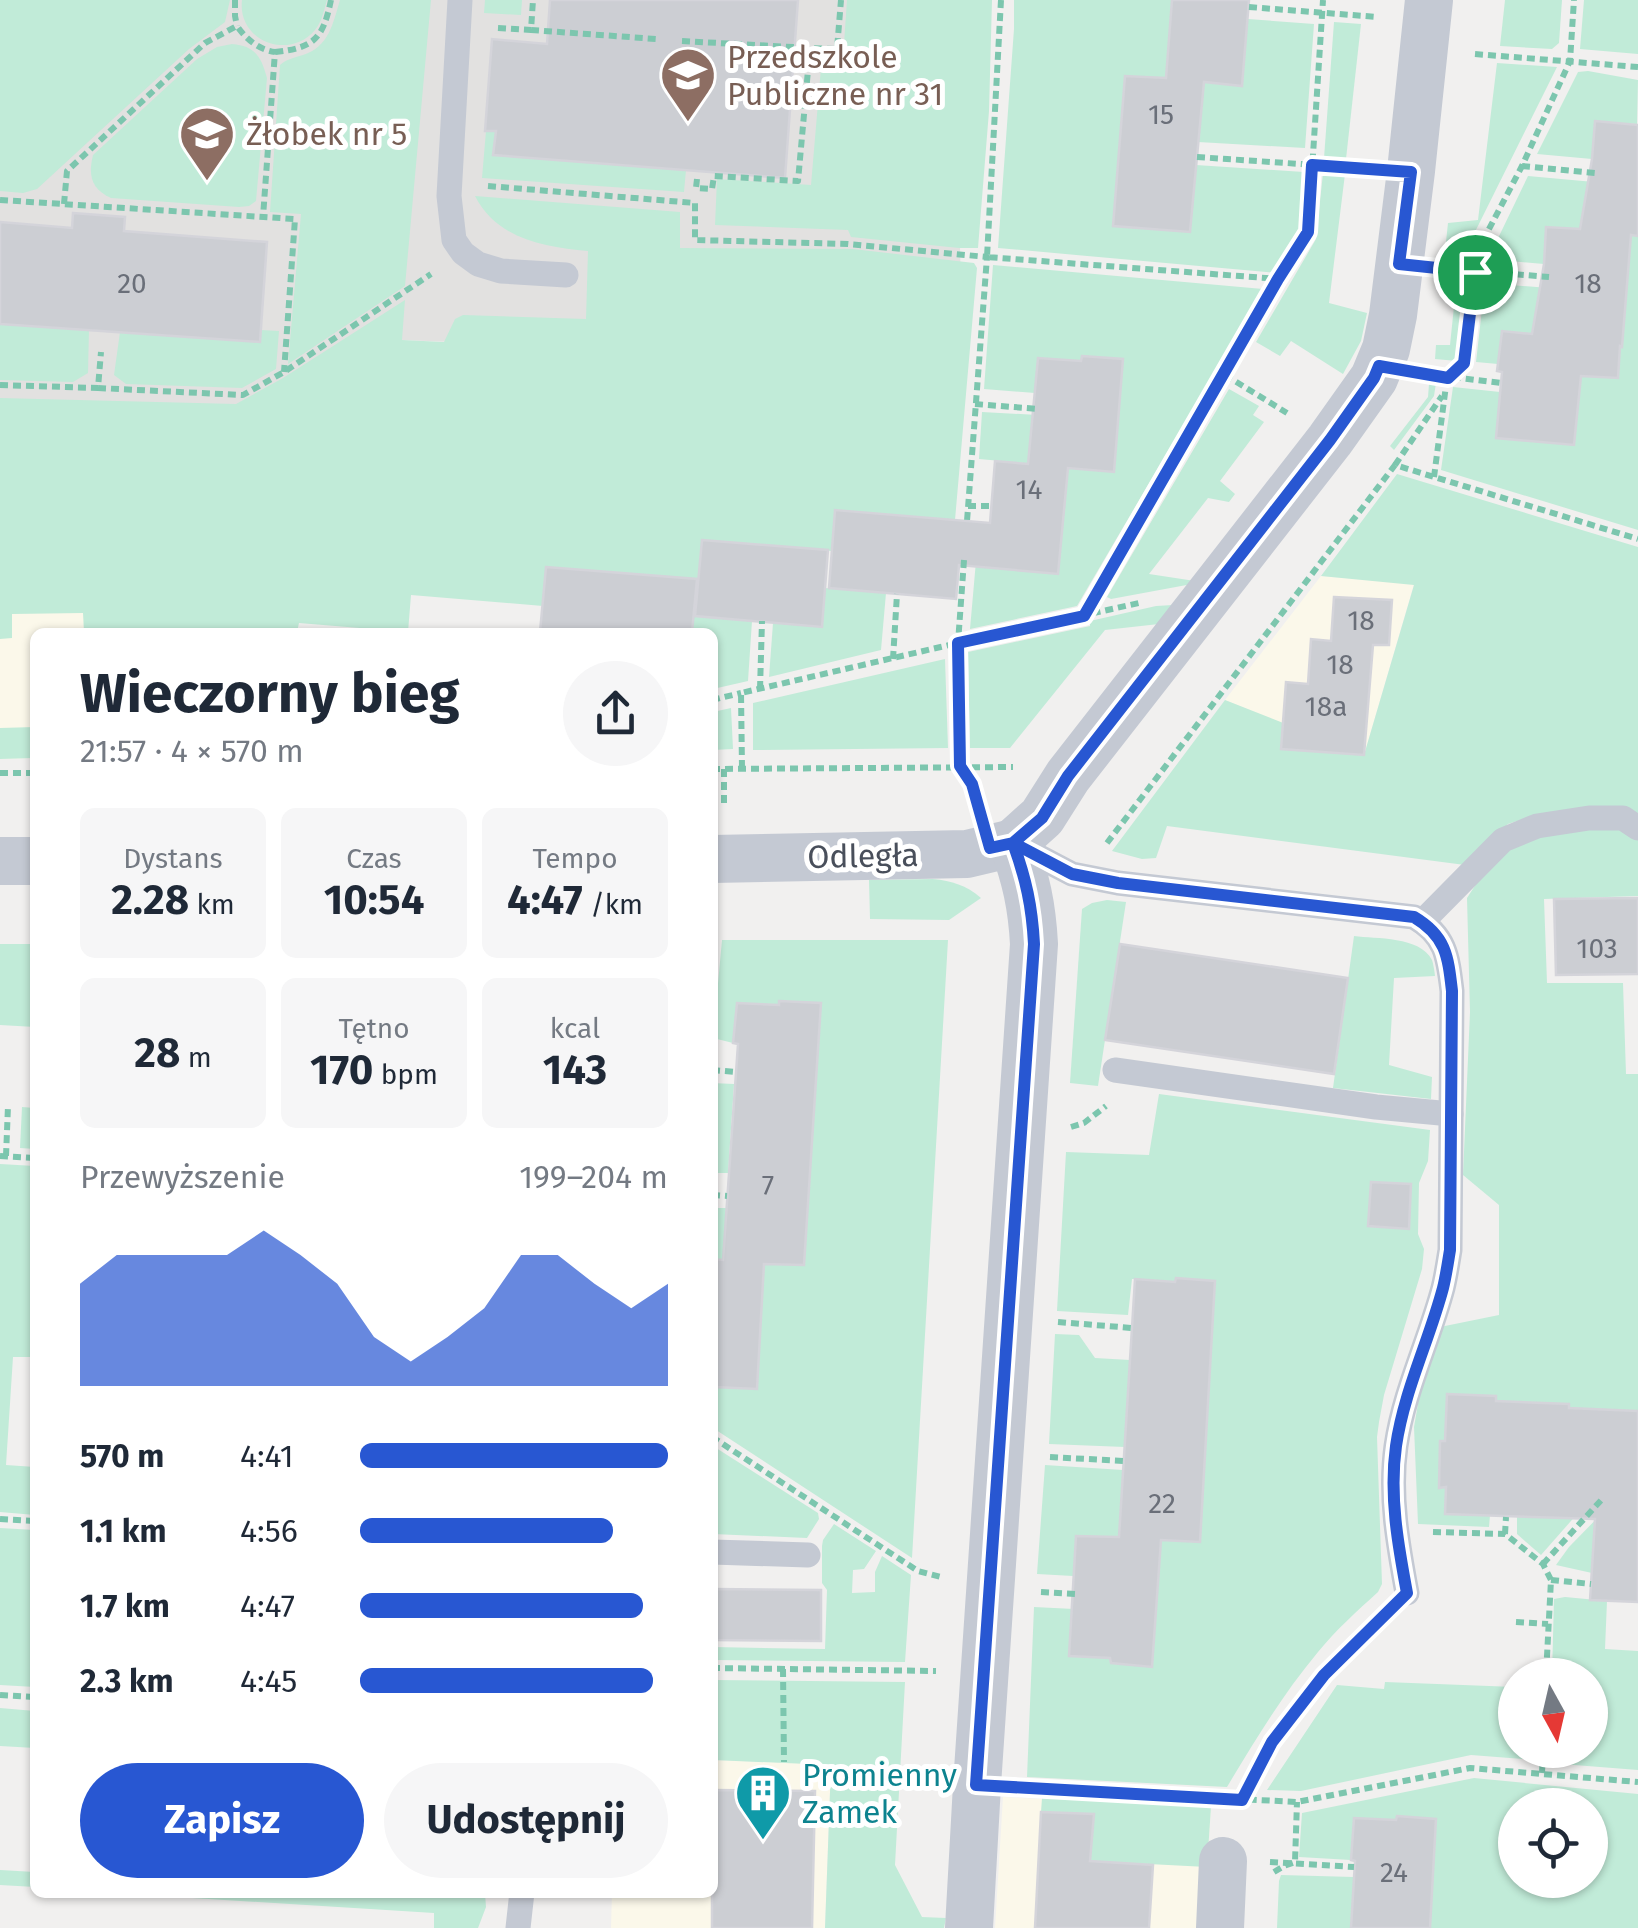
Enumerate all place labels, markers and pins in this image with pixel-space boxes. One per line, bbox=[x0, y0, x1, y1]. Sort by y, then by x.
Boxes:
place label: Przedszkole Publiczne nr 31 bbox=[727, 38, 943, 113]
school or university icon: Przedszkole Publiczne nr 31 bbox=[658, 45, 718, 124]
school or university icon: Żłobek nr 5 bbox=[177, 104, 237, 183]
place label: Żłobek nr 5 bbox=[246, 115, 407, 153]
pin bbox=[1433, 230, 1518, 315]
place label: Promienny Zamek bbox=[802, 1756, 957, 1831]
building icon: Promienny Zamek bbox=[733, 1763, 793, 1842]

